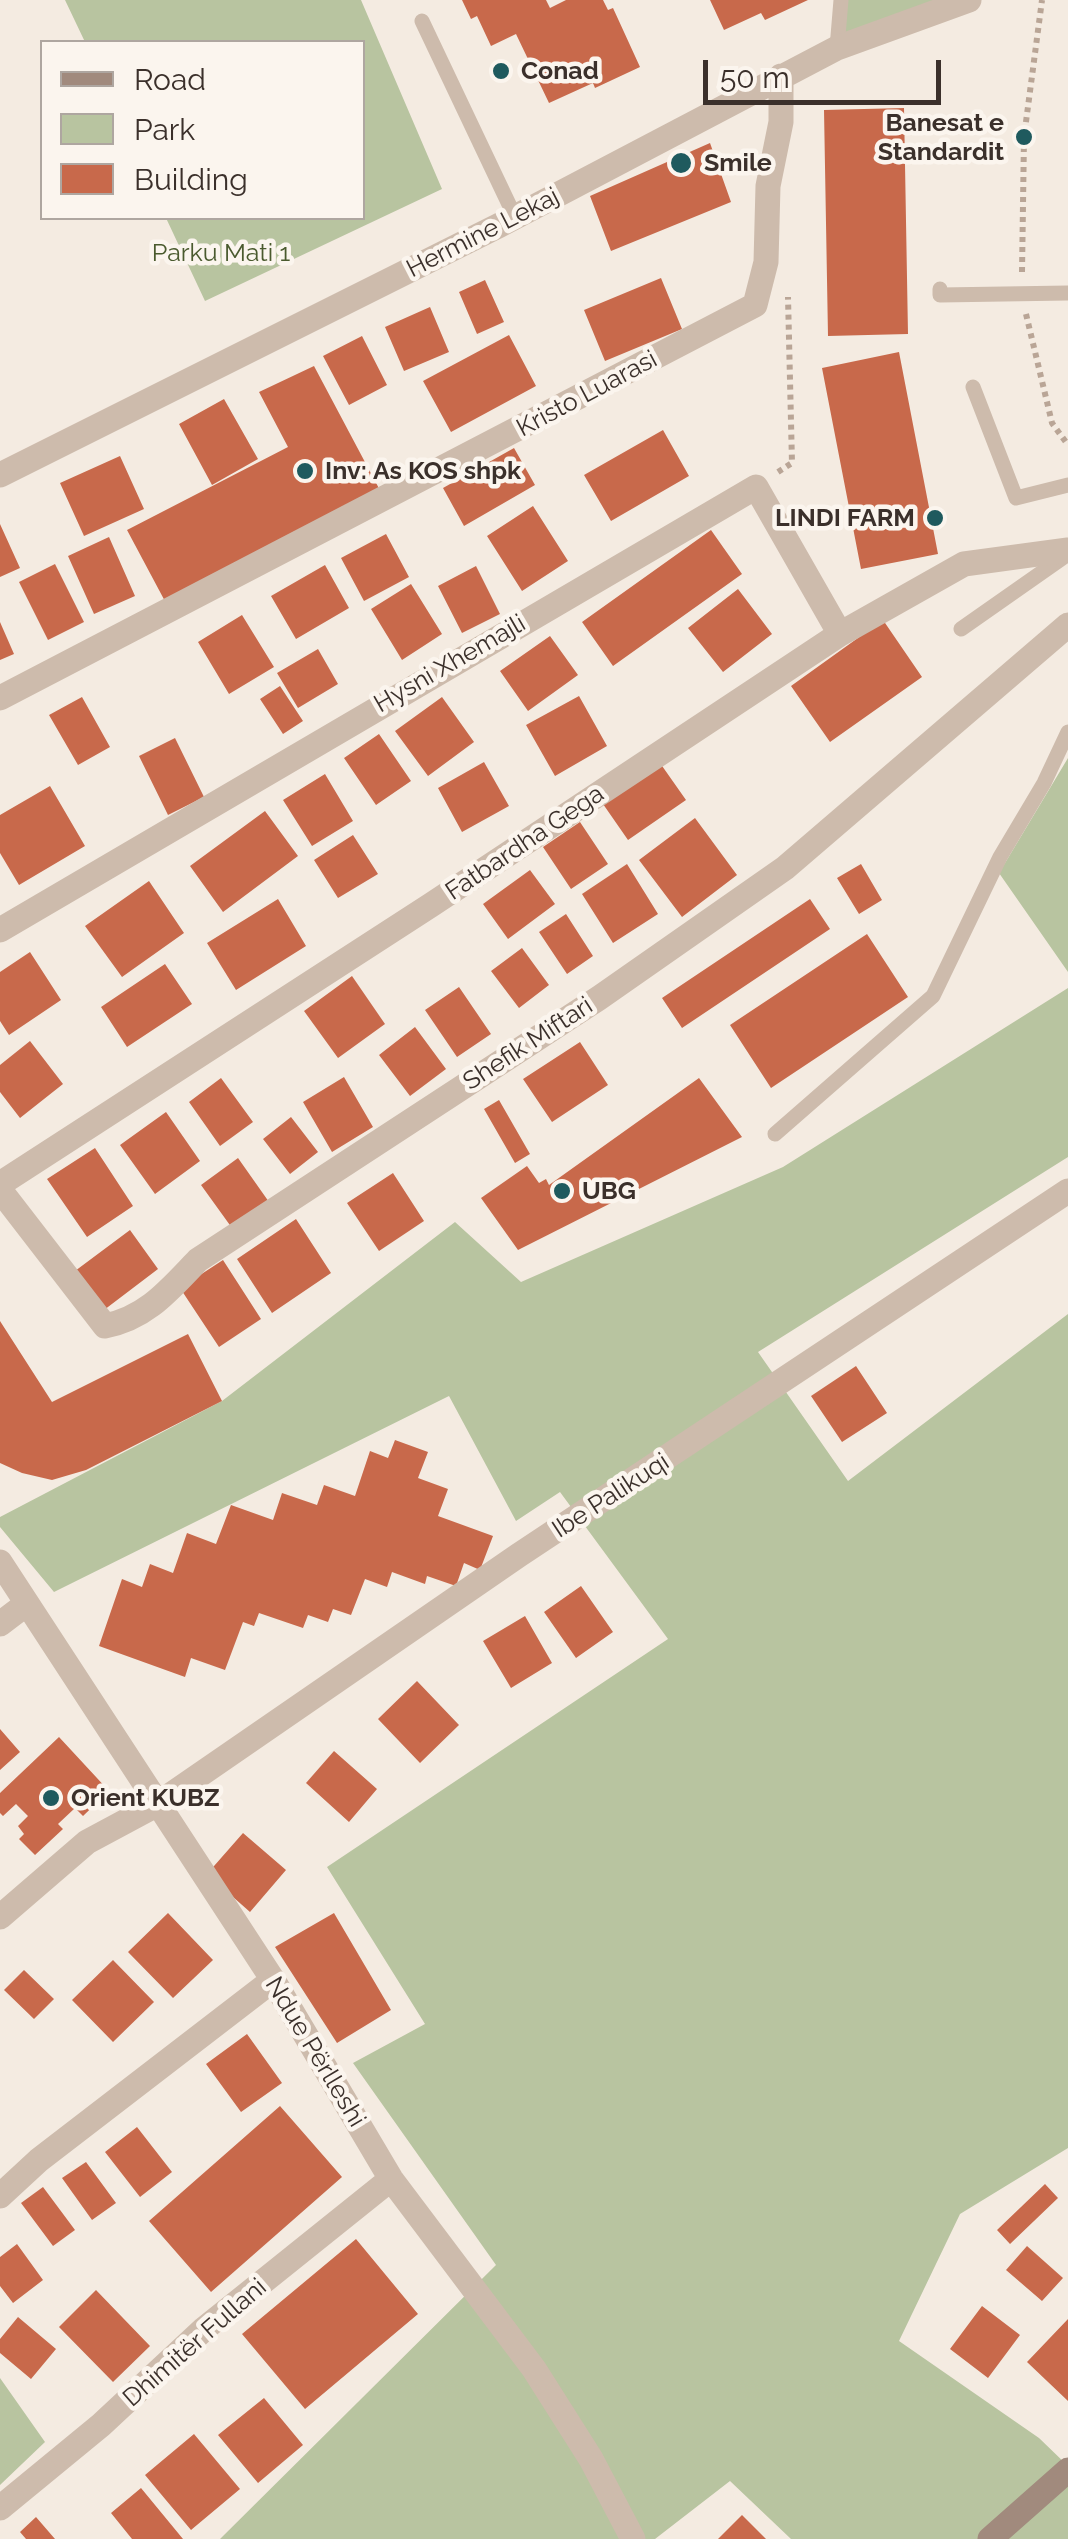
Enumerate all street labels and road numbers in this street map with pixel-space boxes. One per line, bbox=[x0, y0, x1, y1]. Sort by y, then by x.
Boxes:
street label: Hermine Lekaj bbox=[402, 182, 564, 284]
street label: Kristo Luarasi bbox=[512, 344, 662, 444]
street label: Hysni Xhemajli bbox=[369, 609, 531, 719]
street label: Fatbardha Gega bbox=[440, 779, 610, 907]
street label: Shefik Miftari bbox=[458, 991, 598, 1097]
street label: Ibe Palikuqi bbox=[547, 1447, 675, 1545]
street label: Ndue Përlleshi bbox=[258, 1972, 372, 2132]
street label: Dhimitër Fullani bbox=[117, 2273, 273, 2413]

